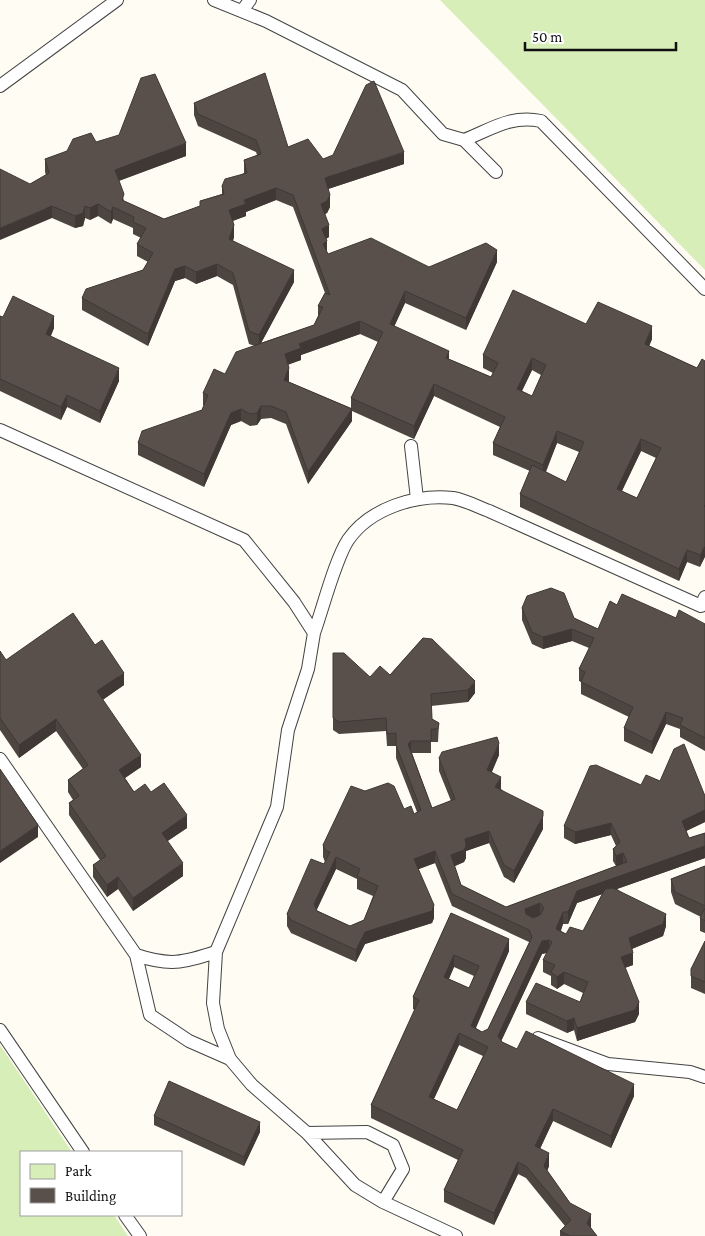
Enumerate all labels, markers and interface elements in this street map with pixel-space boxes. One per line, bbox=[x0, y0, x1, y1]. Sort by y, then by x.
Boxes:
scale bar bbox=[525, 20, 676, 52]
text: 50 m bbox=[532, 29, 562, 45]
legend bbox=[20, 1151, 182, 1216]
text: Park bbox=[65, 1163, 92, 1179]
text: Building bbox=[65, 1188, 116, 1205]

